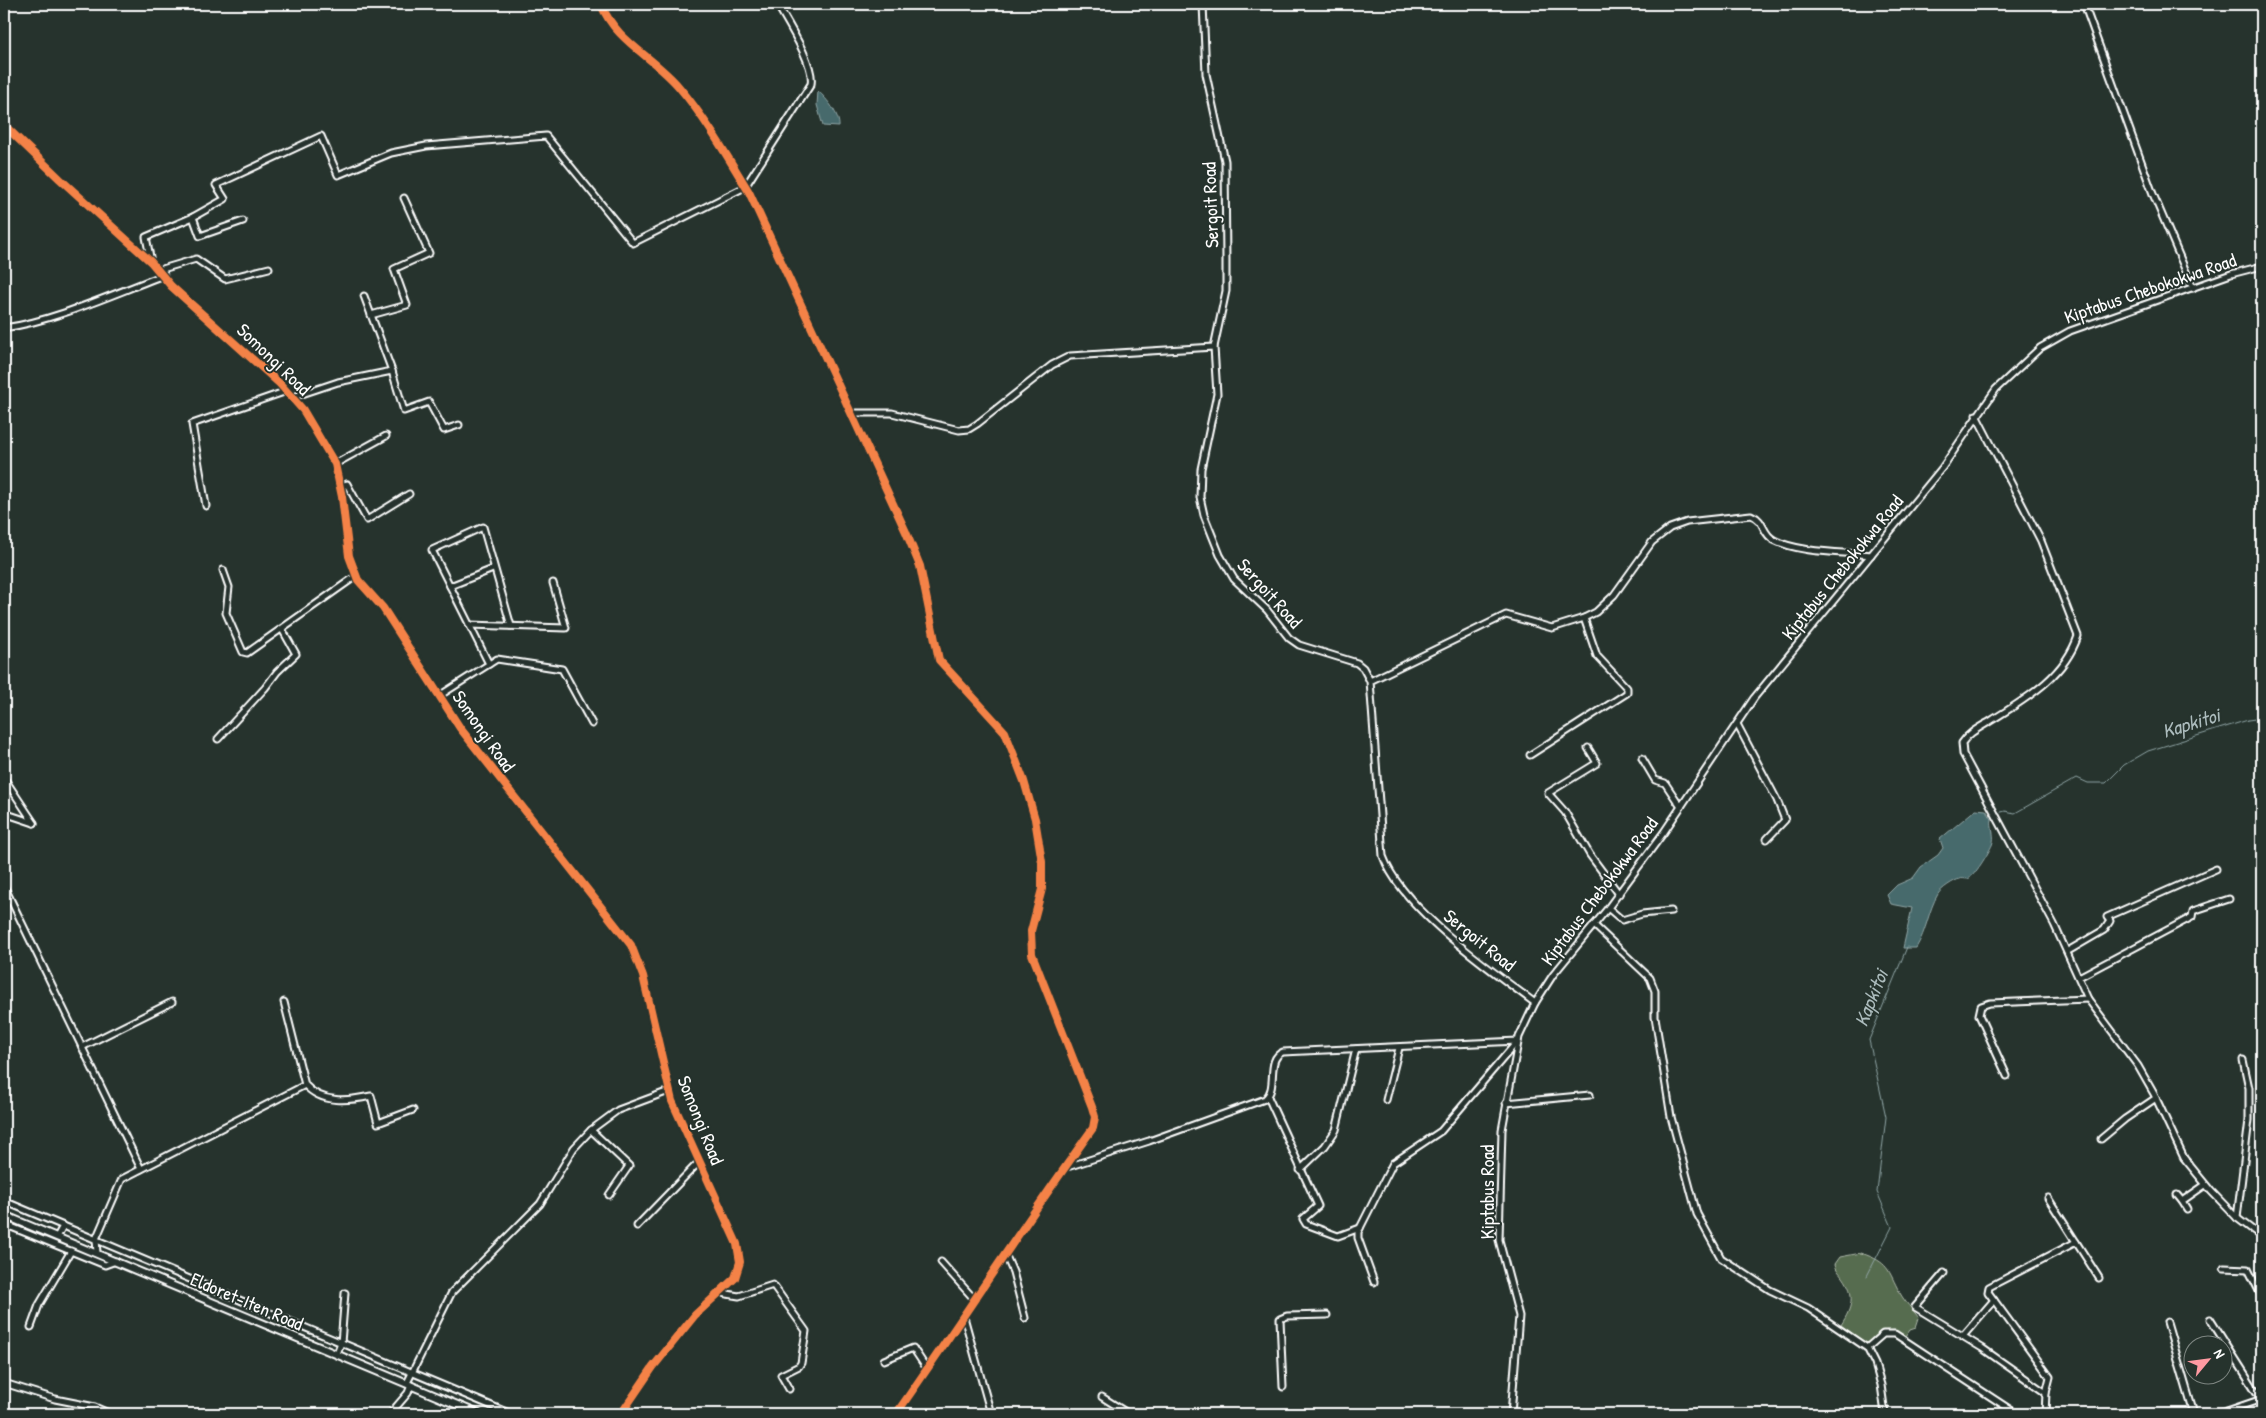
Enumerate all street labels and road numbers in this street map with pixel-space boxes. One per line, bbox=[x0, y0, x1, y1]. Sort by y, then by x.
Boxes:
street label: Sergoit Road bbox=[1195, 161, 1224, 248]
street label: Kiptabus Chebokokwa Road bbox=[2061, 246, 2240, 330]
street label: Somongi Road bbox=[231, 317, 317, 401]
street label: Kiptabus Chebokokwa Road bbox=[1775, 488, 1909, 645]
street label: Sergoit Road bbox=[1232, 552, 1309, 634]
street label: Somongi Road bbox=[446, 685, 522, 777]
street label: Kiptabus Chebokokwa Road bbox=[1534, 811, 1664, 971]
street label: Sergoit Road bbox=[1438, 903, 1522, 978]
street label: Somongi Road bbox=[671, 1072, 731, 1169]
street label: Kiptabus Road bbox=[1474, 1144, 1500, 1239]
street label: Eldoret-Iten Road bbox=[187, 1266, 308, 1337]

